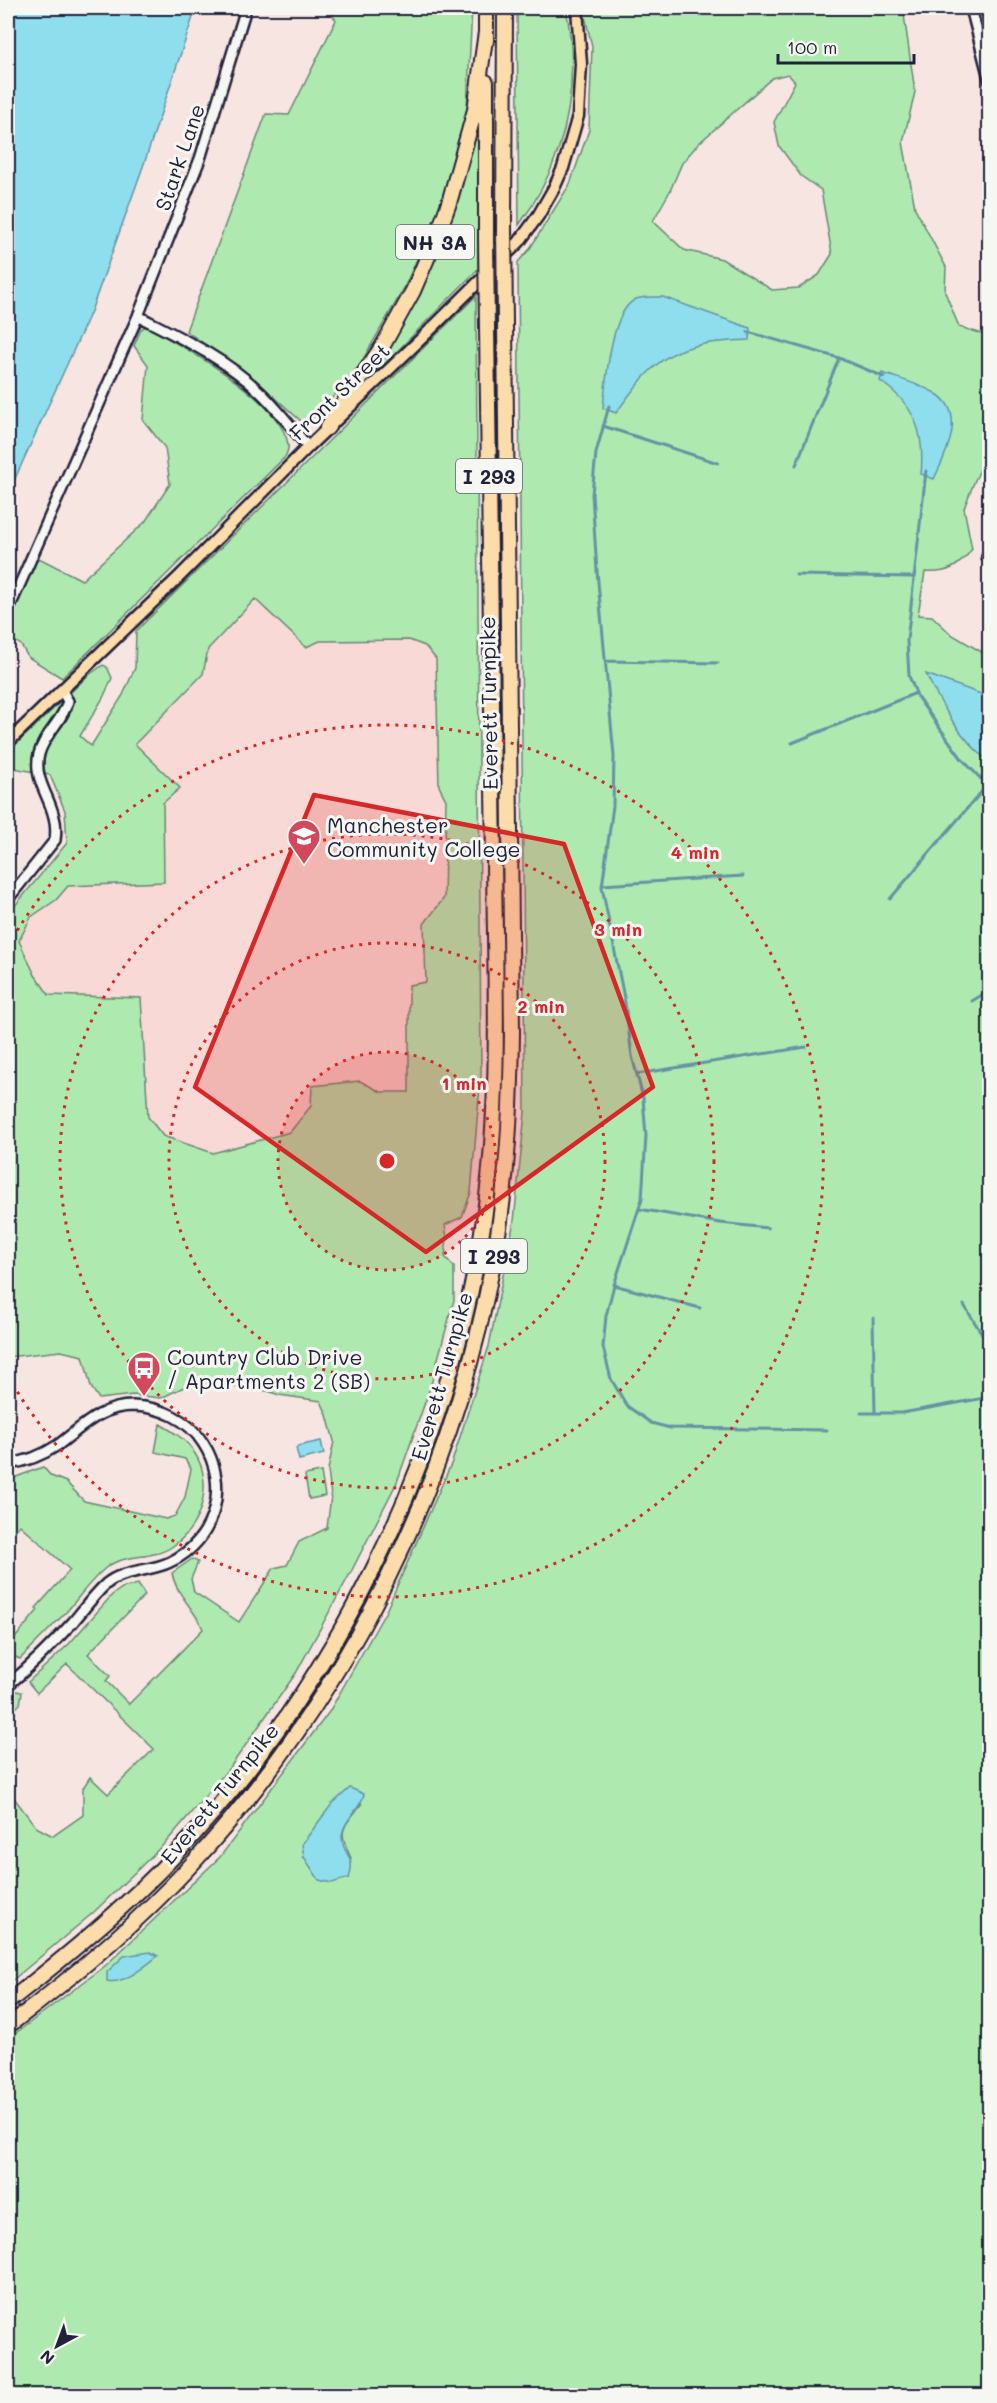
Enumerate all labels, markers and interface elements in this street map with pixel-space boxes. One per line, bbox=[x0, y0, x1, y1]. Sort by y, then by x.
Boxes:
scale bar bbox=[778, 27, 914, 65]
text: 100 m bbox=[787, 35, 837, 59]
street label: Stark Lane bbox=[148, 100, 210, 214]
road number: NH 3A bbox=[396, 225, 474, 259]
street label: Front Street bbox=[283, 336, 395, 446]
road number: I 293 bbox=[456, 459, 522, 493]
street label: Everett Turnpike bbox=[473, 616, 503, 790]
place label: Manchester Community College bbox=[327, 811, 521, 862]
school or university icon: Manchester Community College bbox=[286, 818, 322, 865]
text: 4 min bbox=[671, 840, 719, 864]
text: 3 min bbox=[594, 917, 642, 941]
text: 2 min bbox=[517, 994, 565, 1018]
text: 1 min bbox=[441, 1071, 487, 1095]
centre of rings bbox=[377, 1151, 397, 1171]
road number: I 293 bbox=[461, 1239, 527, 1273]
street label: Everett Turnpike bbox=[404, 1289, 478, 1463]
place label: Country Club Drive / Apartments 2 (SB) bbox=[167, 1343, 370, 1394]
bus stop icon: Country Club Drive / Apartments 2 (SB) bbox=[126, 1350, 162, 1397]
street label: Everett Turnpike bbox=[154, 1717, 284, 1869]
north arrow bbox=[27, 2316, 87, 2376]
text: N bbox=[35, 2346, 58, 2370]

